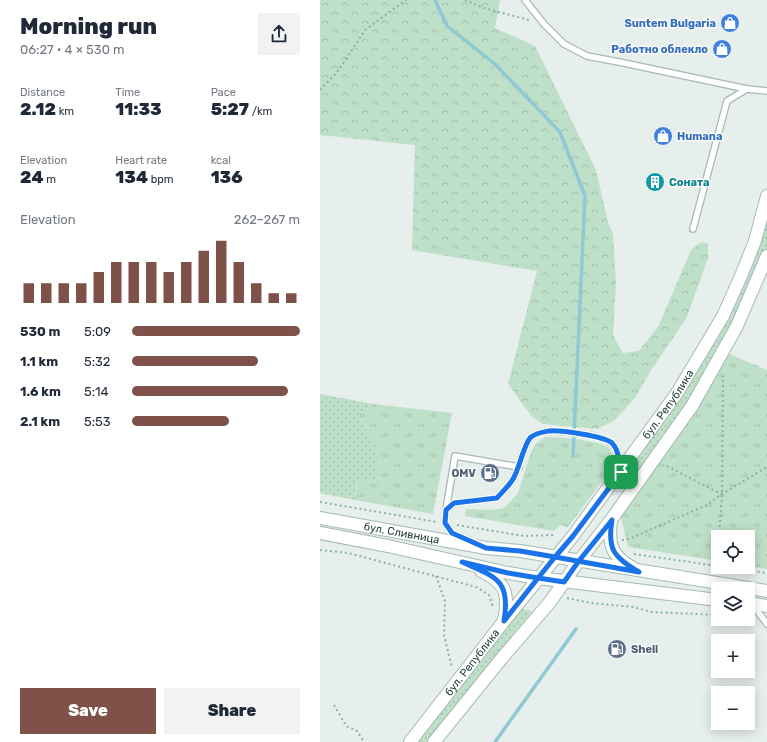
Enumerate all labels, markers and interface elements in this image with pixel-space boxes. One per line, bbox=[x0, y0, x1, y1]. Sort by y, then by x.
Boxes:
shop icon: Suntem Bulgaria bbox=[719, 12, 741, 34]
text: Morning run bbox=[20, 13, 157, 40]
button: share bbox=[258, 13, 300, 55]
place label: Suntem Bulgaria bbox=[625, 17, 716, 30]
shop icon: Работно облекло bbox=[711, 38, 733, 60]
text: 06:27 · 4 × 530 m bbox=[20, 42, 125, 57]
place label: Работно облекло bbox=[611, 43, 708, 56]
text: Distance bbox=[20, 86, 65, 99]
text: Time bbox=[115, 86, 140, 99]
text: Pace bbox=[211, 86, 236, 99]
text: 2.12 bbox=[20, 99, 56, 119]
text: 11:33 bbox=[115, 99, 162, 119]
text: 5:27 bbox=[211, 99, 249, 119]
text: km bbox=[56, 105, 74, 118]
text: /km bbox=[249, 105, 272, 118]
shop icon: Humana bbox=[652, 125, 674, 147]
place label: Humana bbox=[677, 130, 722, 143]
text: Elevation bbox=[20, 154, 67, 167]
text: Heart rate bbox=[115, 154, 167, 167]
text: kcal bbox=[211, 154, 231, 167]
text: 24 bbox=[20, 167, 44, 187]
text: 134 bbox=[115, 167, 148, 187]
text: 136 bbox=[211, 167, 243, 187]
building icon: Соната bbox=[644, 171, 666, 193]
text: m bbox=[44, 173, 56, 186]
text: bpm bbox=[148, 173, 174, 186]
place label: Соната bbox=[669, 176, 709, 189]
text: Elevation bbox=[20, 212, 76, 227]
text: 262–267 m bbox=[234, 212, 300, 227]
text: 530 m bbox=[20, 324, 60, 339]
text: 5:09 bbox=[84, 324, 111, 339]
text: 1.1 km bbox=[20, 354, 58, 369]
text: 5:32 bbox=[84, 354, 111, 369]
street label: бул. Република bbox=[640, 368, 696, 442]
text: 1.6 km bbox=[20, 384, 61, 399]
text: 5:14 bbox=[84, 384, 109, 399]
text: 2.1 km bbox=[20, 414, 60, 429]
text: 5:53 bbox=[84, 414, 111, 429]
pin bbox=[604, 455, 638, 489]
icon: arrive bbox=[610, 461, 632, 483]
fuel station icon: OMV bbox=[479, 462, 501, 484]
place label: OMV bbox=[451, 467, 476, 480]
street label: бул. Сливница bbox=[363, 520, 441, 546]
map controls bbox=[711, 530, 755, 730]
button: locate bbox=[711, 530, 755, 574]
button: layers bbox=[711, 582, 755, 626]
street label: бул. Република bbox=[442, 626, 502, 699]
button: + bbox=[711, 634, 755, 678]
fuel station icon: Shell bbox=[606, 638, 628, 660]
place label: Shell bbox=[631, 643, 658, 656]
button: − bbox=[711, 686, 755, 730]
button: Save bbox=[20, 688, 156, 734]
button: Share bbox=[164, 688, 300, 734]

